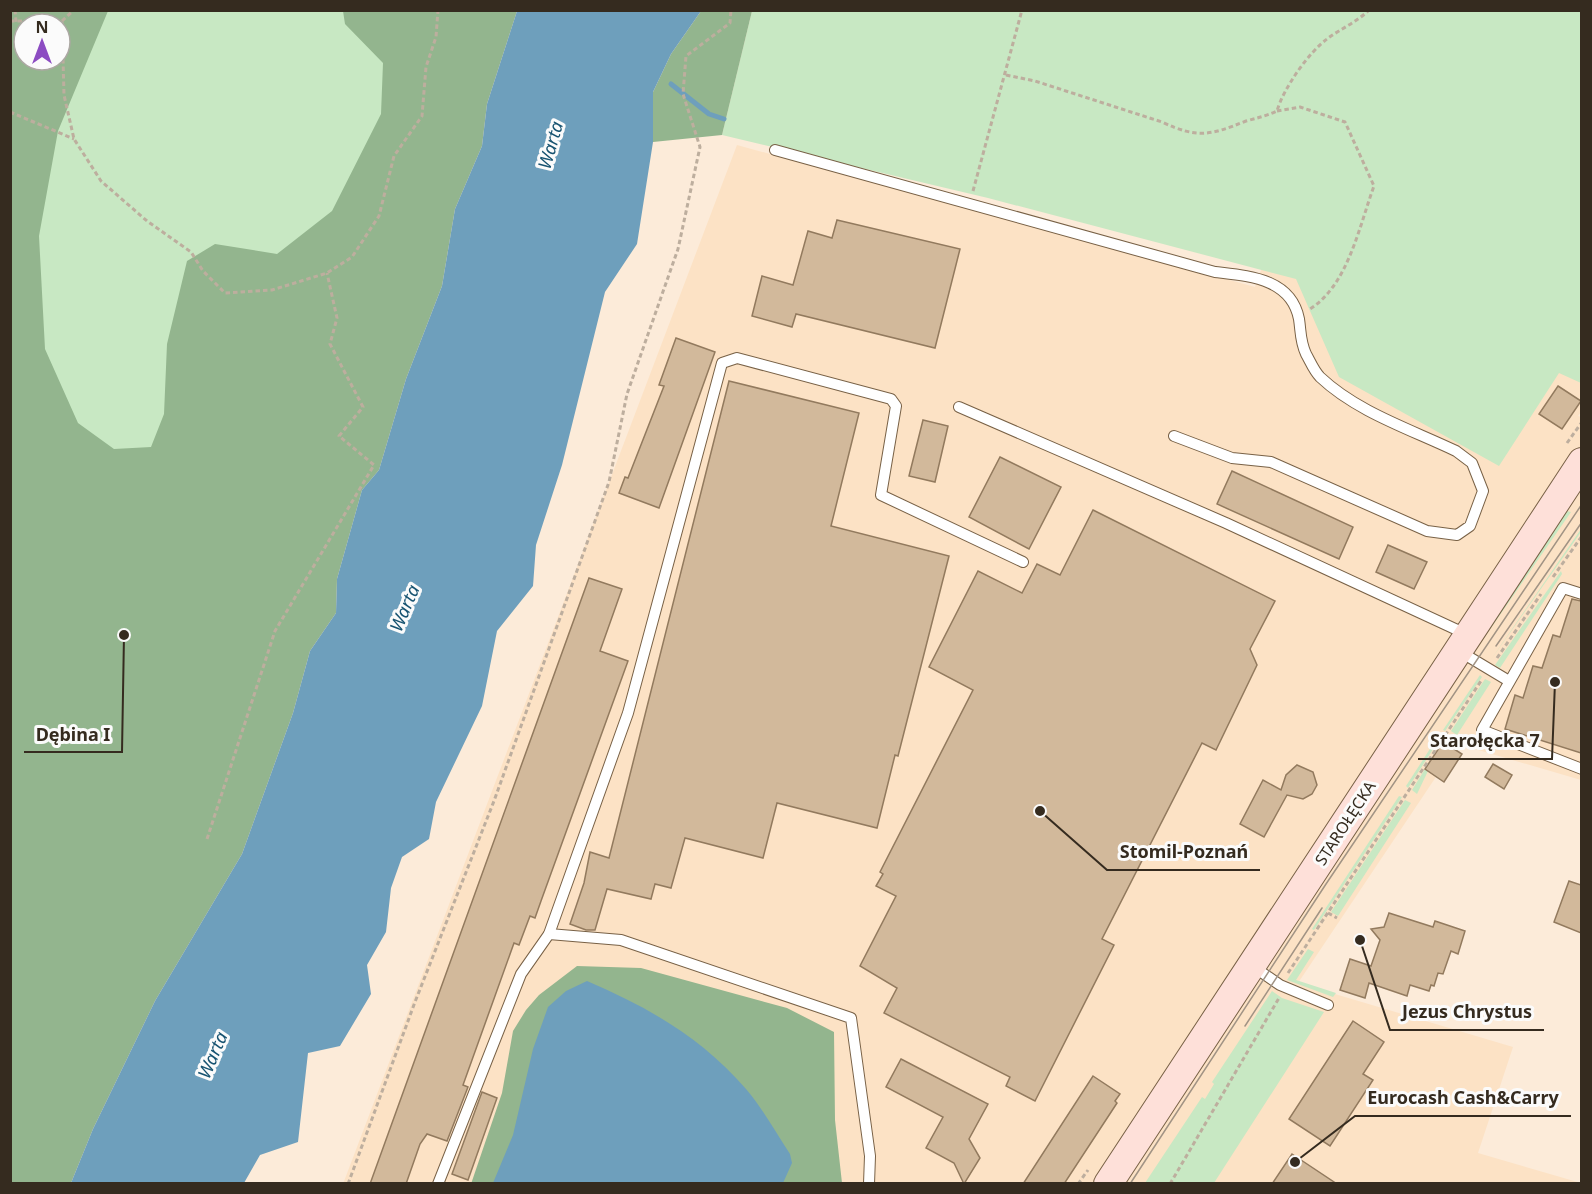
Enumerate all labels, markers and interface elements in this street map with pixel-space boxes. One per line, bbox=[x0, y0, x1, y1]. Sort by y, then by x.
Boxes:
north arrow bbox=[12, 12, 72, 72]
text: N bbox=[35, 16, 49, 38]
water label: Warta bbox=[532, 118, 568, 172]
water label: Warta bbox=[383, 581, 425, 635]
callout: Dębina I bbox=[24, 716, 122, 752]
text: Dębina I bbox=[36, 722, 110, 746]
callout: Starołęcka 7 bbox=[1418, 723, 1552, 759]
text: Starołęcka 7 bbox=[1430, 728, 1540, 752]
street label: STAROŁĘCKA bbox=[1309, 776, 1381, 870]
callout: Stomil-Poznań bbox=[1107, 834, 1260, 870]
text: Stomil-Poznań bbox=[1120, 839, 1248, 863]
callout: Jezus Chrystus bbox=[1390, 994, 1544, 1030]
text: Jezus Chrystus bbox=[1400, 999, 1532, 1023]
water label: Warta bbox=[191, 1028, 233, 1082]
callout: Eurocash Cash&Carry bbox=[1355, 1080, 1571, 1116]
text: Eurocash Cash&Carry bbox=[1367, 1085, 1559, 1109]

